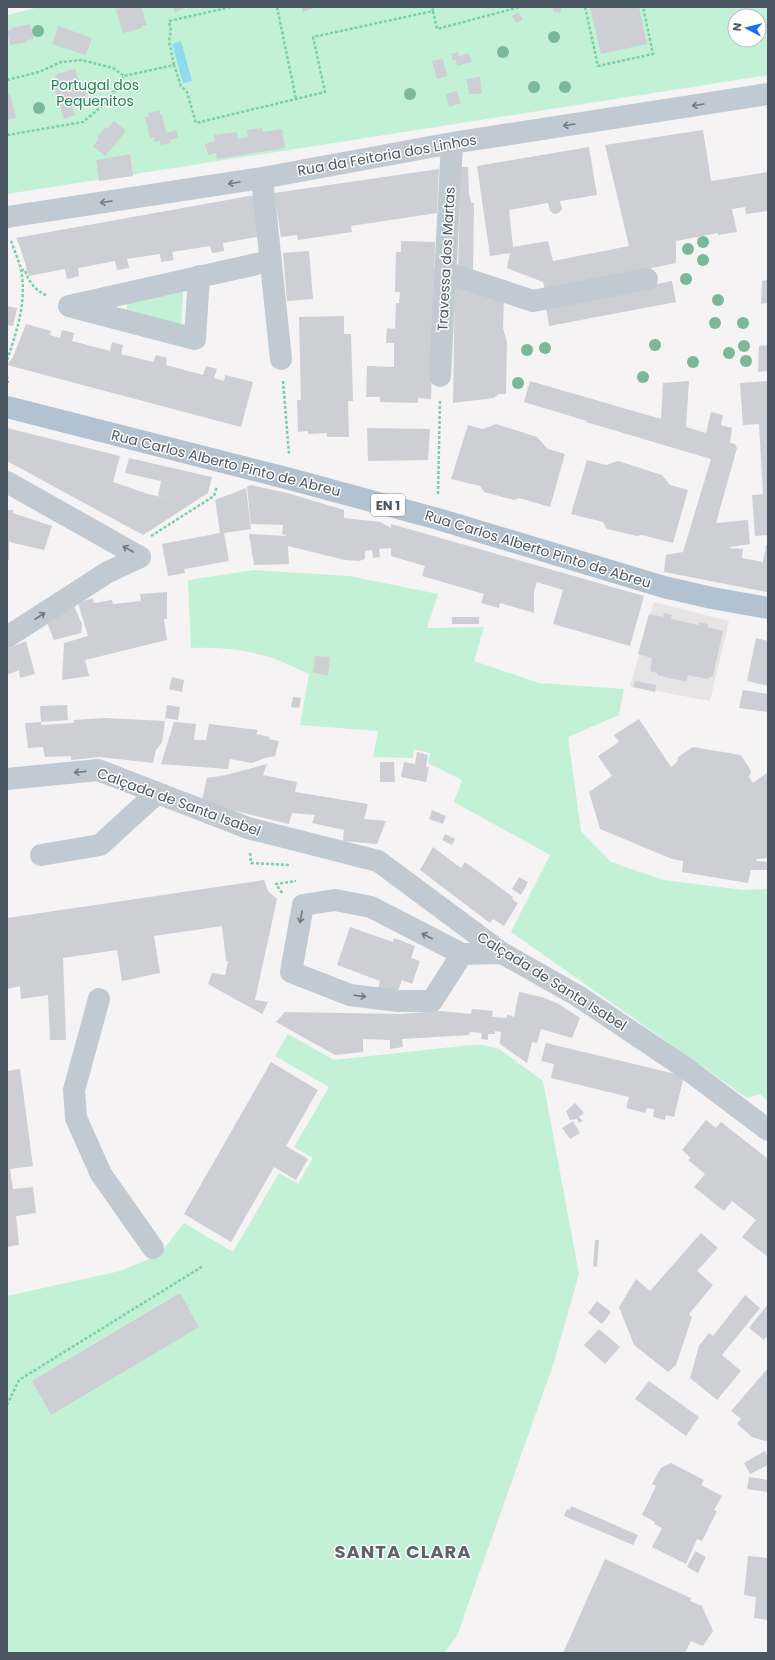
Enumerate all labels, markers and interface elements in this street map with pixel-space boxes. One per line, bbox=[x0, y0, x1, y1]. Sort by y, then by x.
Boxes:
north arrow bbox=[727, 8, 767, 48]
text: N bbox=[729, 22, 746, 32]
park label: Portugal dos Pequenitos bbox=[51, 75, 139, 111]
one-way arrow bbox=[691, 101, 704, 109]
one-way arrow bbox=[563, 121, 576, 129]
street label: Rua da Feitoria dos Linhos bbox=[296, 129, 478, 181]
one-way arrow bbox=[228, 179, 241, 187]
street label: Travessa dos Martas bbox=[432, 186, 460, 332]
one-way arrow bbox=[99, 198, 112, 206]
street label: Rua Carlos Alberto Pinto de Abreu bbox=[109, 425, 343, 501]
road number: EN 1 bbox=[371, 494, 405, 516]
street label: Rua Carlos Alberto Pinto de Abreu bbox=[422, 505, 654, 593]
one-way arrow bbox=[122, 544, 134, 552]
one-way arrow bbox=[34, 611, 46, 619]
street label: Calçada de Santa Isabel bbox=[94, 763, 264, 841]
one-way arrow bbox=[74, 768, 87, 776]
one-way arrow bbox=[297, 910, 305, 923]
street label: Calçada de Santa Isabel bbox=[473, 927, 631, 1035]
one-way arrow bbox=[421, 932, 433, 939]
one-way arrow bbox=[353, 992, 366, 1000]
district label: SANTA CLARA bbox=[334, 1539, 472, 1564]

